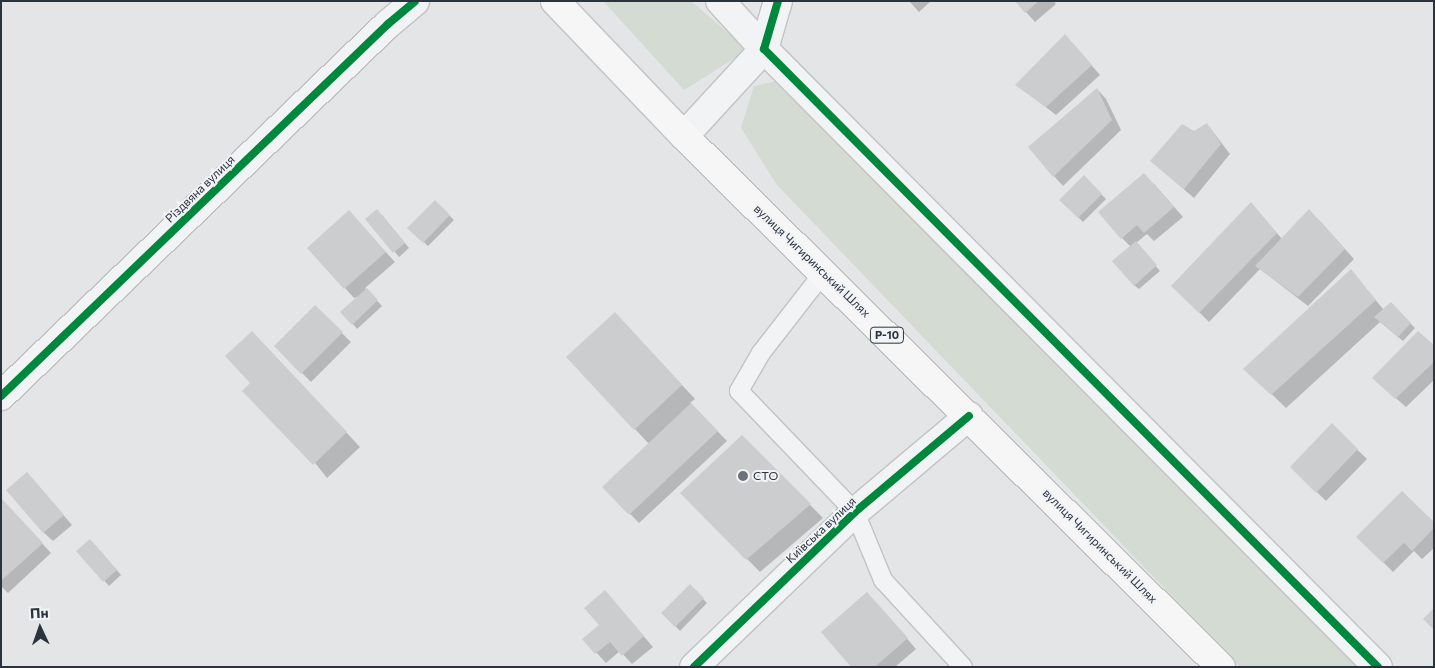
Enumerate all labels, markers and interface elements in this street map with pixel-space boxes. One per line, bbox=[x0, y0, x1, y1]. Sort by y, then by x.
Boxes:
street label: Різдвяна вулиця bbox=[162, 152, 238, 226]
street label: вулиця Чигиринський Шлях bbox=[751, 202, 873, 320]
road number: Р-10 bbox=[870, 326, 904, 344]
place label: СТО bbox=[753, 469, 778, 483]
marker: СТО bbox=[737, 470, 749, 482]
street label: вулиця Чигиринський Шлях bbox=[1040, 486, 1160, 606]
street label: Київська вулиця bbox=[783, 494, 859, 566]
north arrow bbox=[15, 603, 65, 653]
text: Пн bbox=[29, 604, 49, 621]

